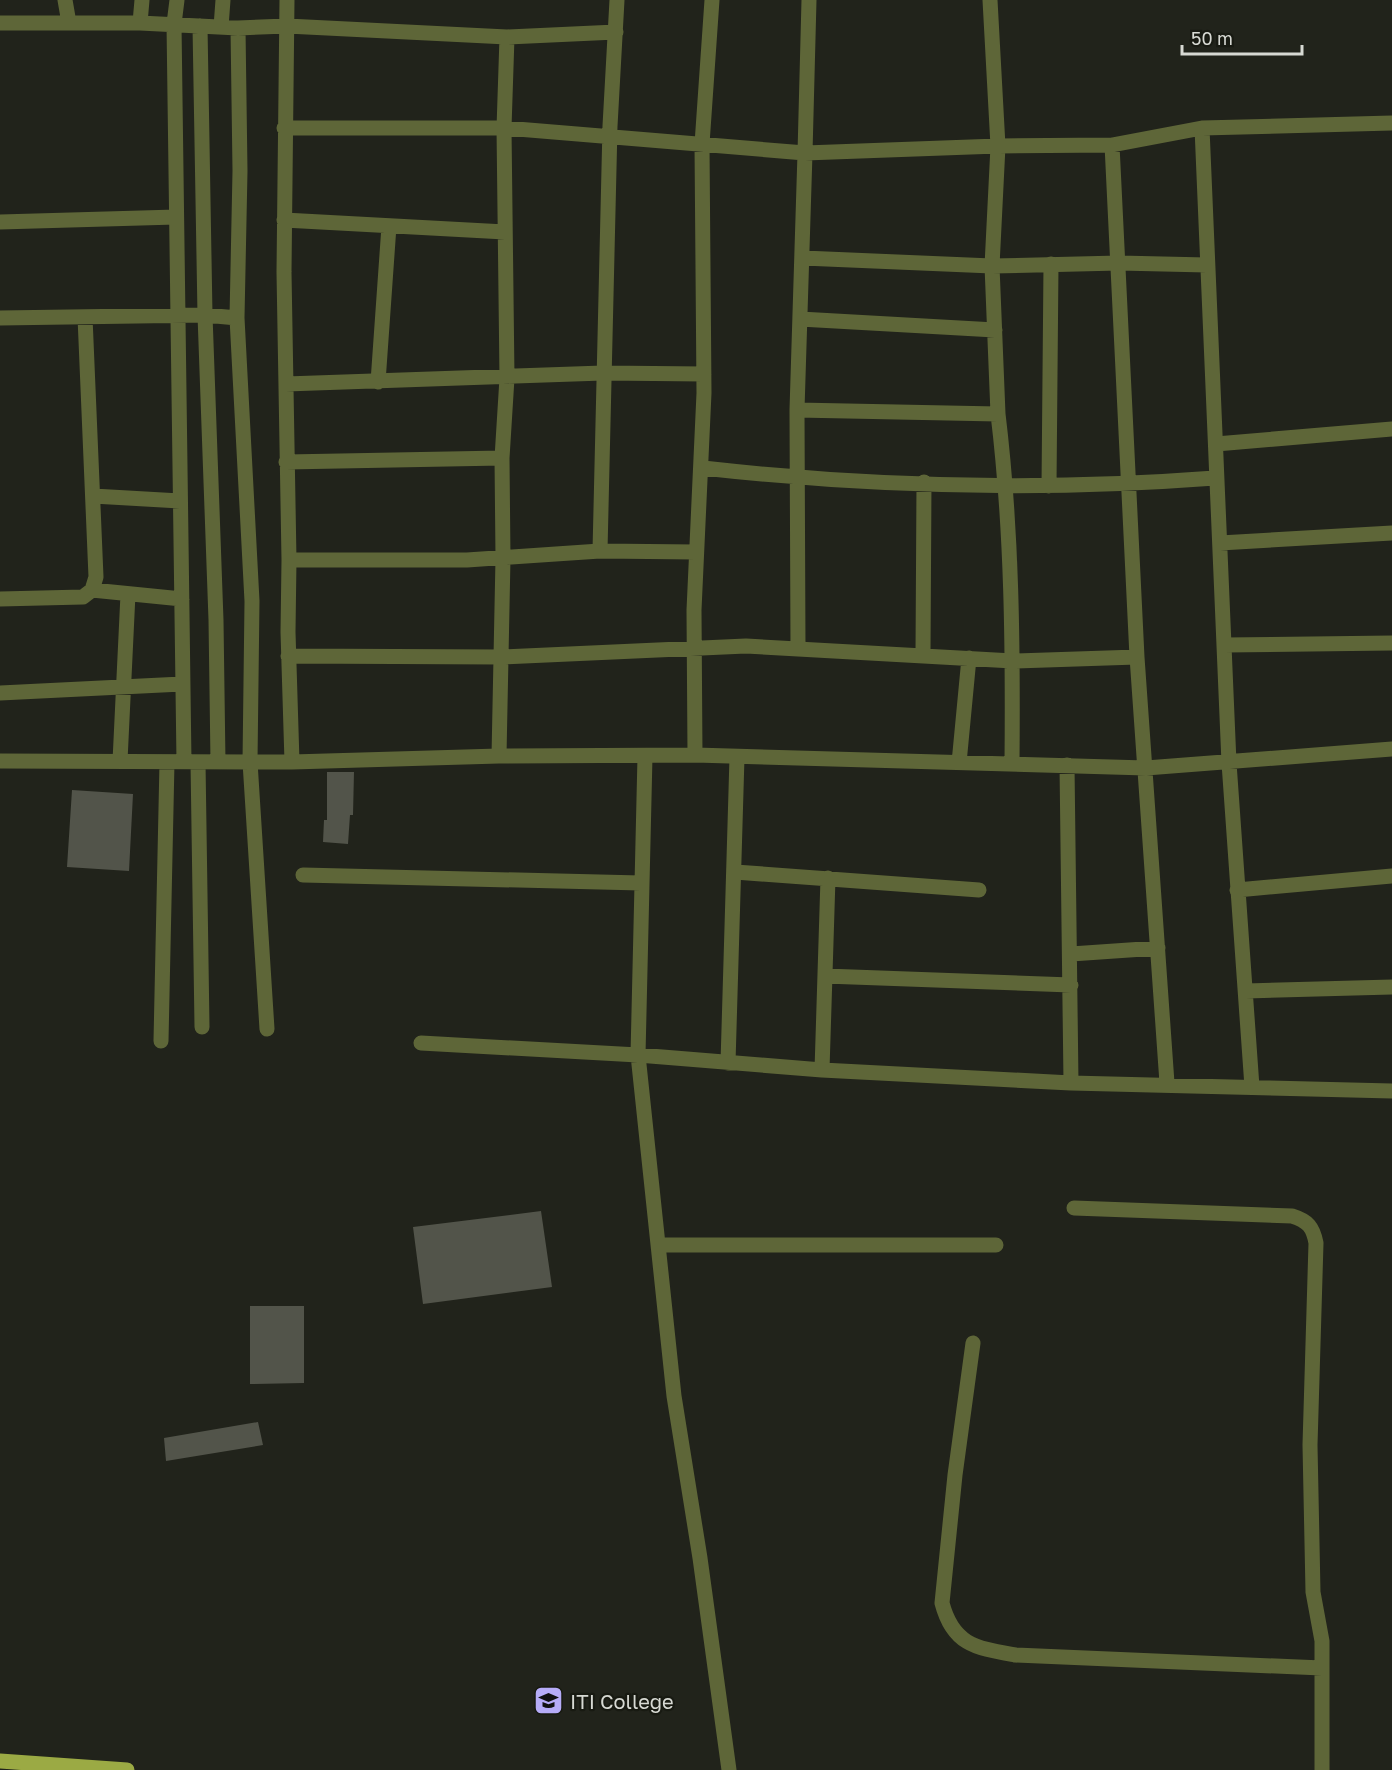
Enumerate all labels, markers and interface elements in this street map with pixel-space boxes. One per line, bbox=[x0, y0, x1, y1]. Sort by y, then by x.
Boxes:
scale bar bbox=[1182, 18, 1302, 56]
text: 50 m bbox=[1191, 27, 1233, 49]
school or university icon: ITI College bbox=[533, 1685, 565, 1717]
place label: ITI College bbox=[570, 1689, 674, 1713]

